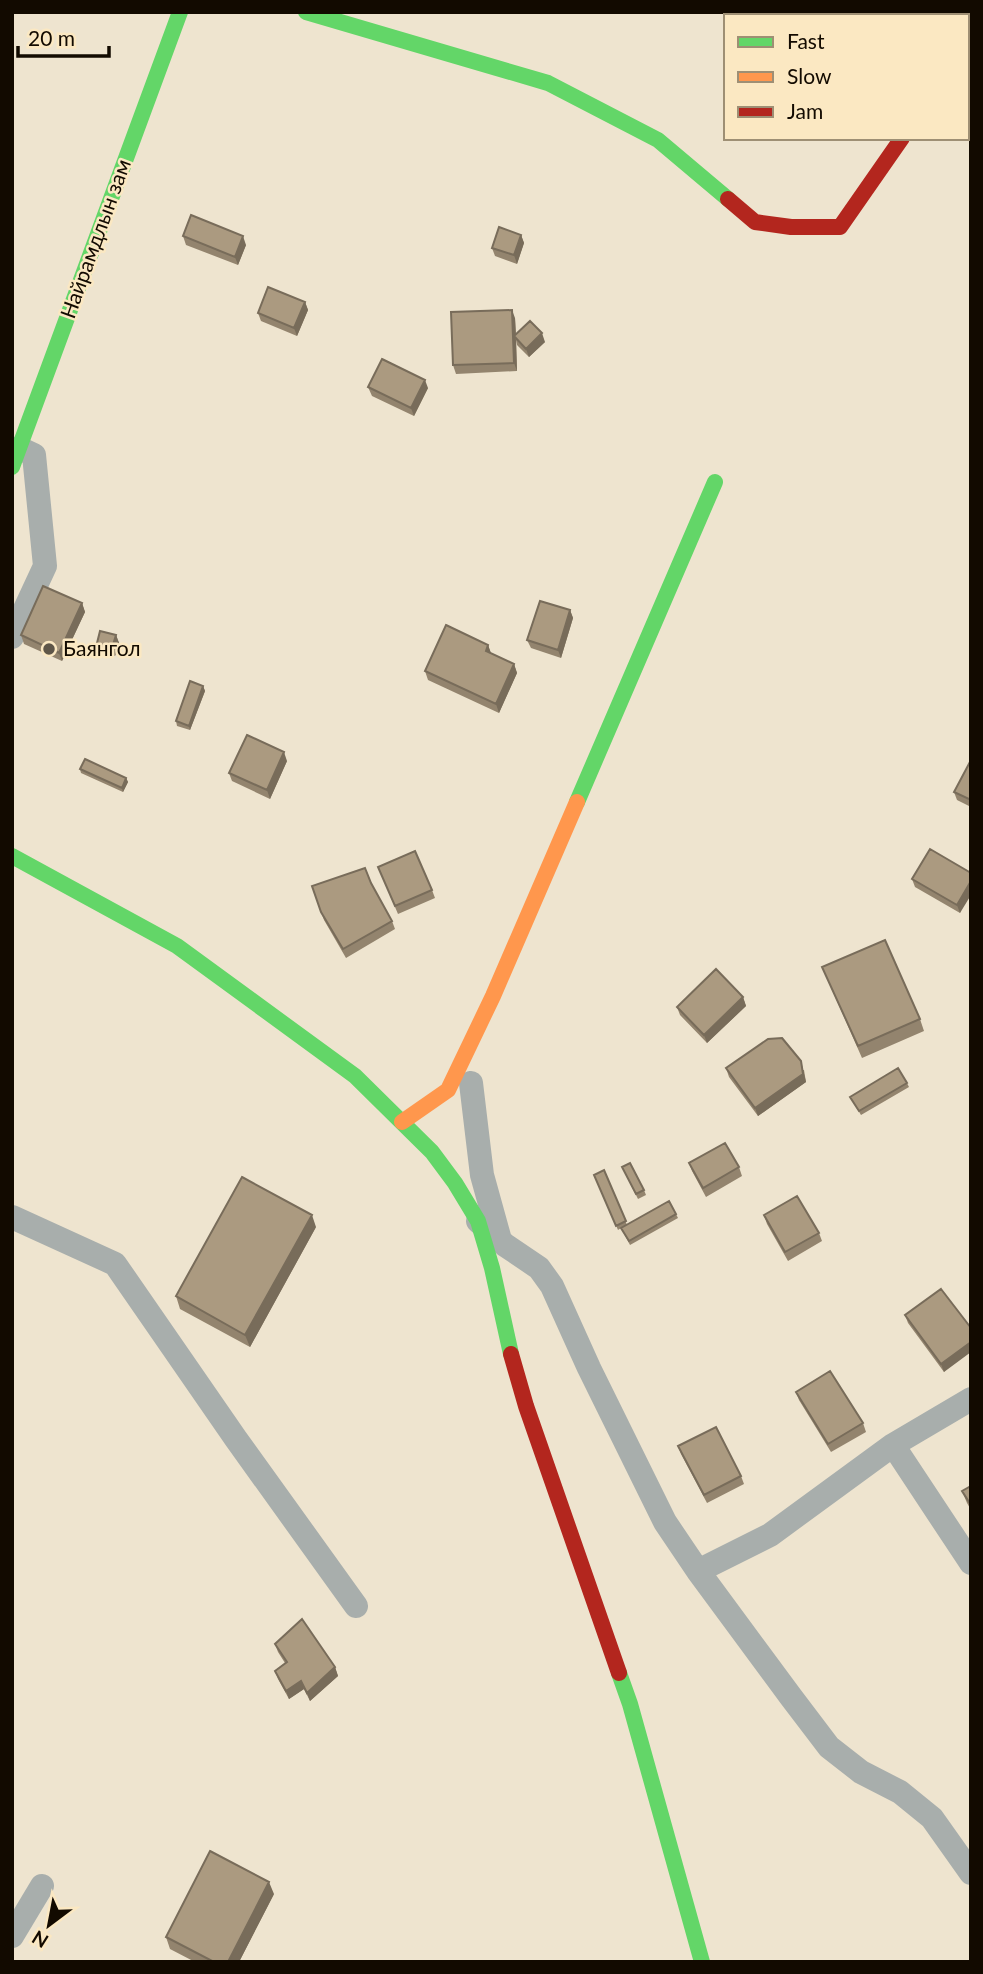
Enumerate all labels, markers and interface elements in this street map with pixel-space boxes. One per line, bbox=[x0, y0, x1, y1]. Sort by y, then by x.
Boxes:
scale bar bbox=[18, 14, 108, 58]
legend bbox=[724, 14, 969, 140]
text: 20 m bbox=[28, 25, 75, 50]
text: Fast bbox=[787, 28, 825, 53]
text: Slow bbox=[787, 63, 832, 88]
text: Jam bbox=[787, 98, 823, 123]
street label: Найрамдлын зам bbox=[54, 155, 135, 321]
place label: Баянгол bbox=[63, 635, 141, 660]
marker: Баянгол bbox=[41, 641, 57, 657]
north arrow bbox=[14, 1890, 84, 1960]
text: N bbox=[27, 1926, 52, 1953]

